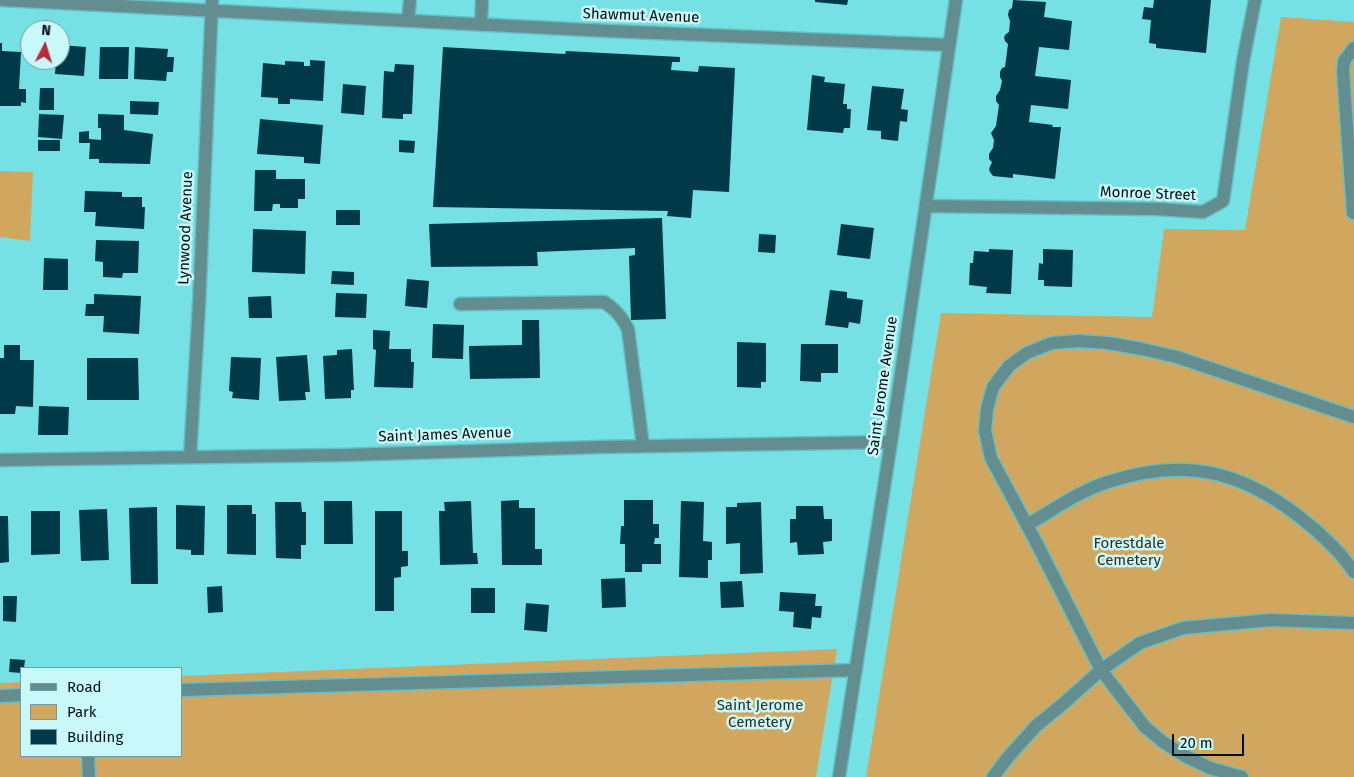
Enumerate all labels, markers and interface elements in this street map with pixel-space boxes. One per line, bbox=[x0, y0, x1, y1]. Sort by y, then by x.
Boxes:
street label: Shawmut Avenue bbox=[582, 5, 700, 27]
north arrow bbox=[20, 20, 70, 70]
text: N bbox=[41, 22, 52, 39]
street label: Lynwood Avenue bbox=[175, 171, 197, 285]
street label: Monroe Street bbox=[1100, 183, 1196, 205]
street label: Saint Jerome Avenue bbox=[864, 315, 902, 457]
street label: Saint James Avenue bbox=[378, 424, 512, 446]
park label: Forestdale Cemetery bbox=[1094, 535, 1164, 570]
legend bbox=[20, 667, 182, 757]
text: Road bbox=[67, 678, 102, 696]
park label: Saint Jerome Cemetery bbox=[717, 697, 803, 732]
text: Park bbox=[67, 703, 97, 721]
scale bar bbox=[1174, 724, 1246, 756]
text: Building bbox=[67, 728, 123, 746]
text: 20 m bbox=[1180, 734, 1213, 752]

